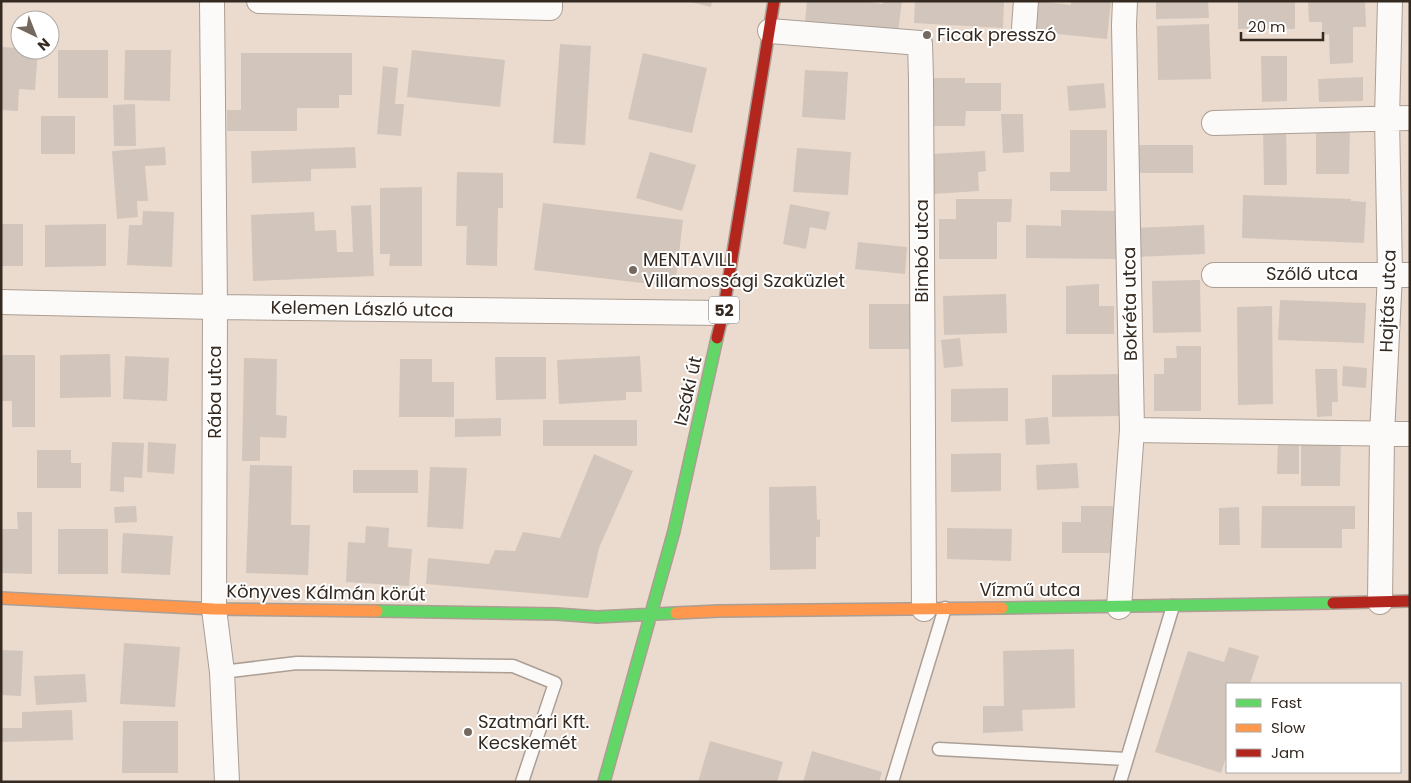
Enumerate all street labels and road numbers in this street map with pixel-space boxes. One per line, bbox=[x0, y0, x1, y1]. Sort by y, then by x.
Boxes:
street label: Bimbó utca bbox=[909, 199, 934, 303]
street label: Bokréta utca bbox=[1116, 247, 1143, 361]
street label: Hajtás utca bbox=[1373, 249, 1402, 353]
street label: Szőlő utca bbox=[1266, 261, 1358, 286]
street label: Kelemen László utca bbox=[270, 294, 454, 323]
road number: 52 bbox=[709, 296, 739, 324]
street label: Rába utca bbox=[202, 345, 227, 439]
street label: Izsáki út bbox=[667, 354, 708, 428]
street label: Vízmű utca bbox=[980, 577, 1080, 602]
street label: Könyves Kálmán körút bbox=[226, 578, 426, 607]

